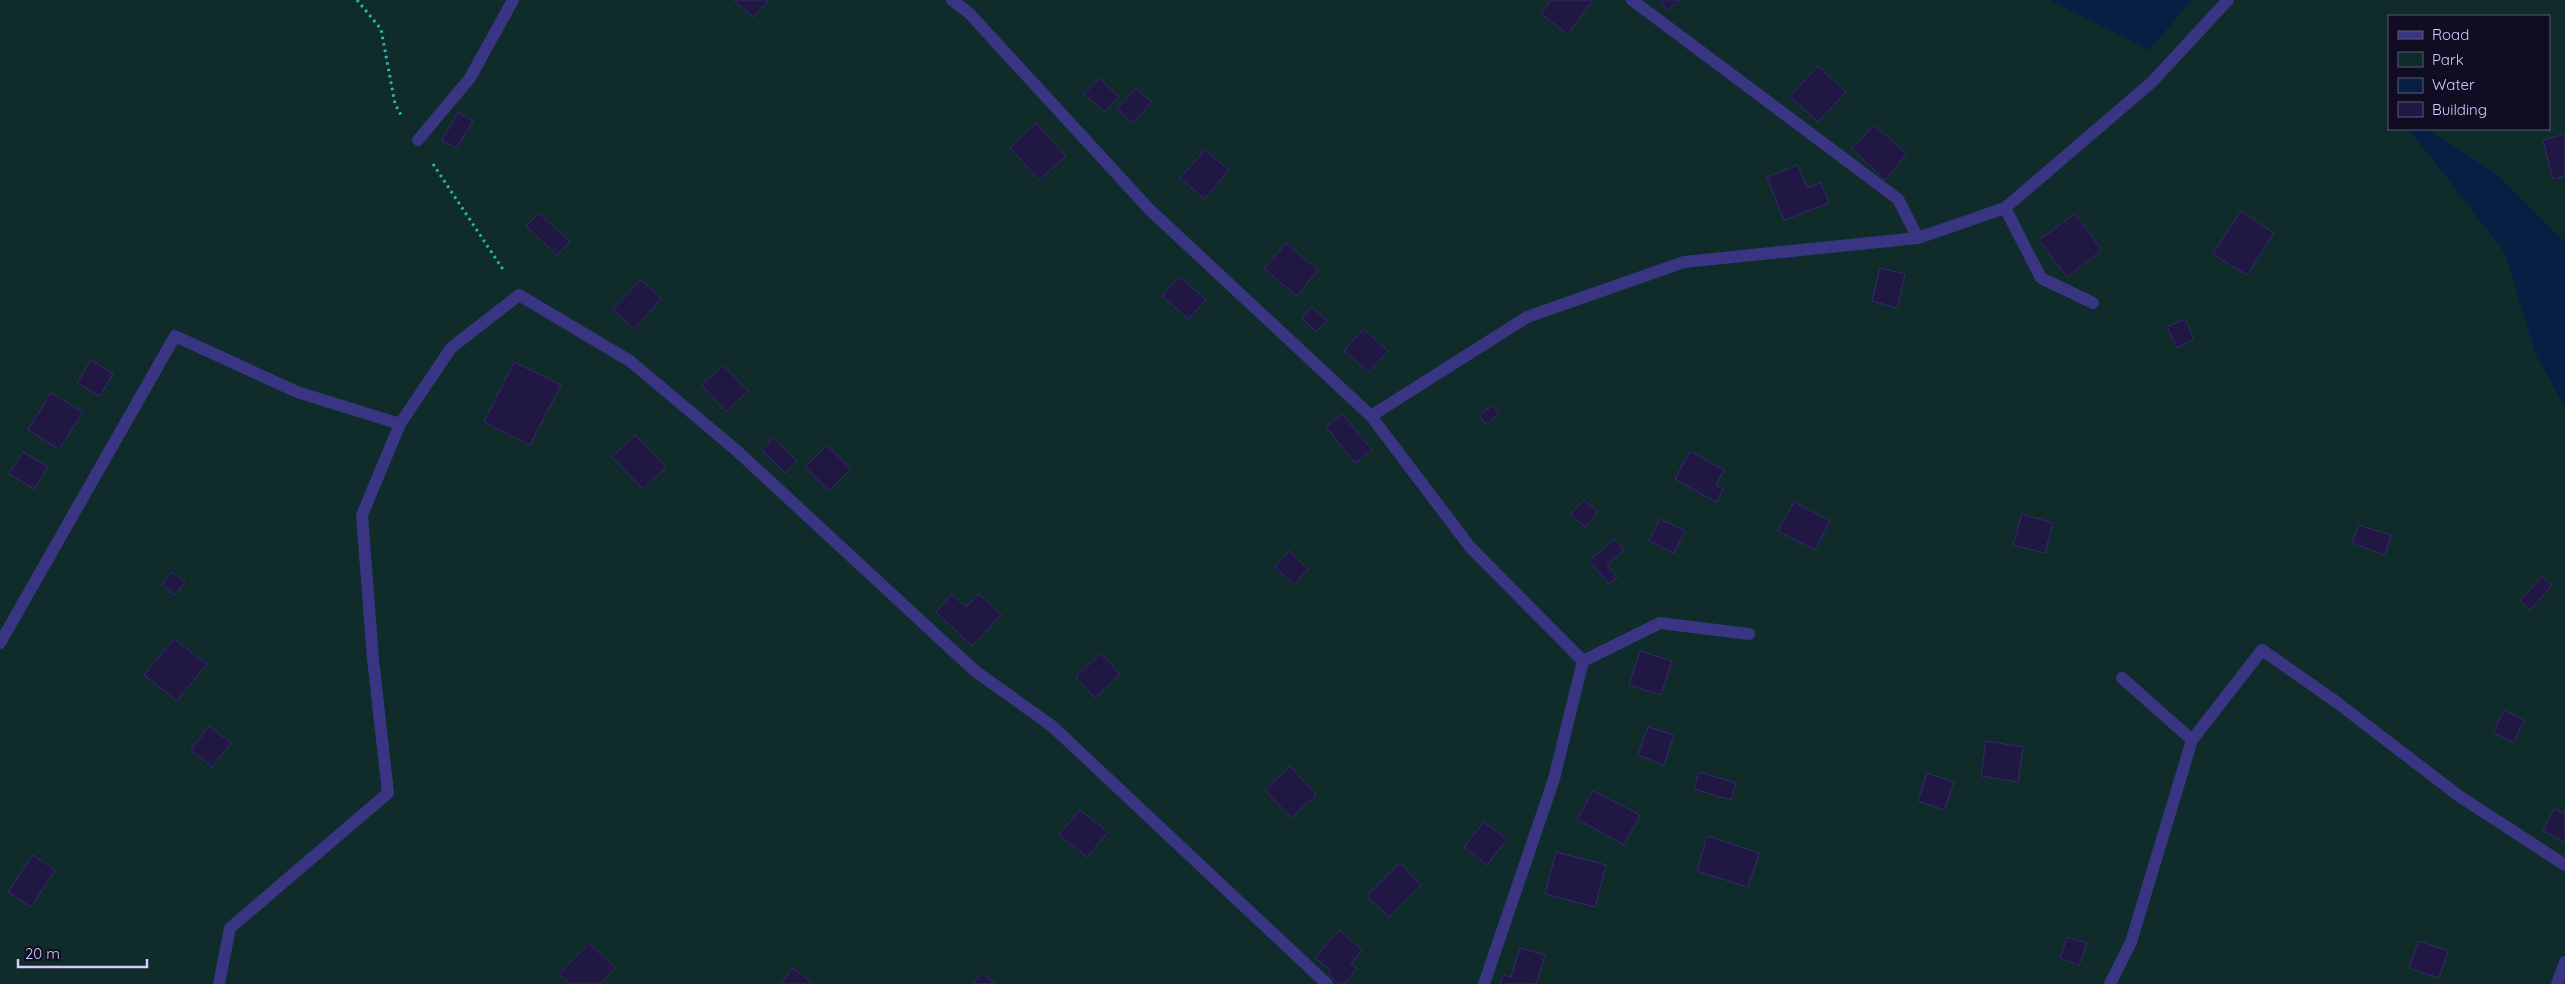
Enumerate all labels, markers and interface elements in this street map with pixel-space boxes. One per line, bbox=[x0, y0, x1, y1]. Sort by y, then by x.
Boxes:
legend bbox=[2388, 15, 2550, 130]
text: Road bbox=[2432, 25, 2469, 44]
text: Park bbox=[2432, 50, 2464, 69]
text: Water bbox=[2432, 75, 2475, 94]
text: Building bbox=[2432, 100, 2487, 119]
scale bar bbox=[18, 936, 146, 968]
text: 20 m bbox=[25, 944, 60, 963]

